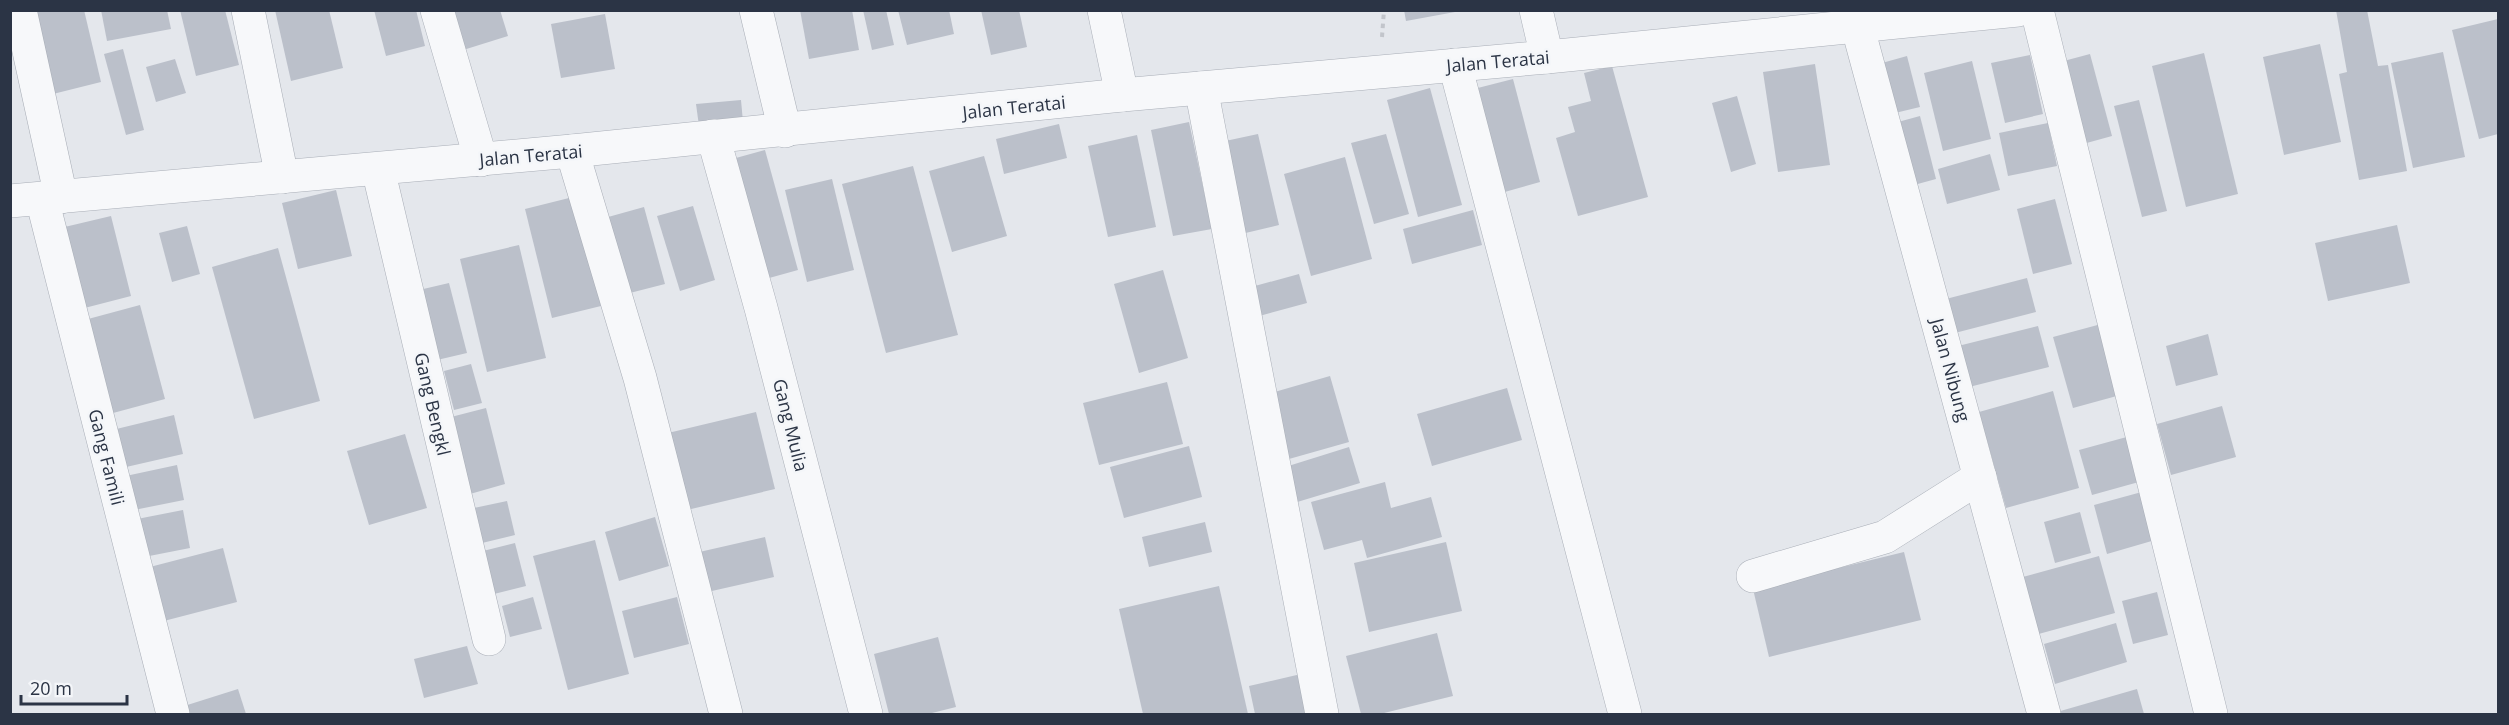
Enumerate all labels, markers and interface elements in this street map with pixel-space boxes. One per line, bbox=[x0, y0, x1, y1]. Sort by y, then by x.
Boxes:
street label: Jalan Teratai bbox=[1443, 45, 1551, 78]
street label: Jalan Teratai bbox=[959, 90, 1067, 125]
street label: Jalan Teratai bbox=[476, 139, 584, 172]
street label: Jalan Nibung bbox=[1925, 314, 1976, 425]
street label: Gang Bengkl bbox=[409, 350, 457, 458]
street label: Gang Mulia bbox=[768, 376, 814, 474]
street label: Gang Famili bbox=[83, 406, 131, 508]
scale bar bbox=[21, 668, 128, 706]
text: 20 m bbox=[30, 676, 72, 700]

